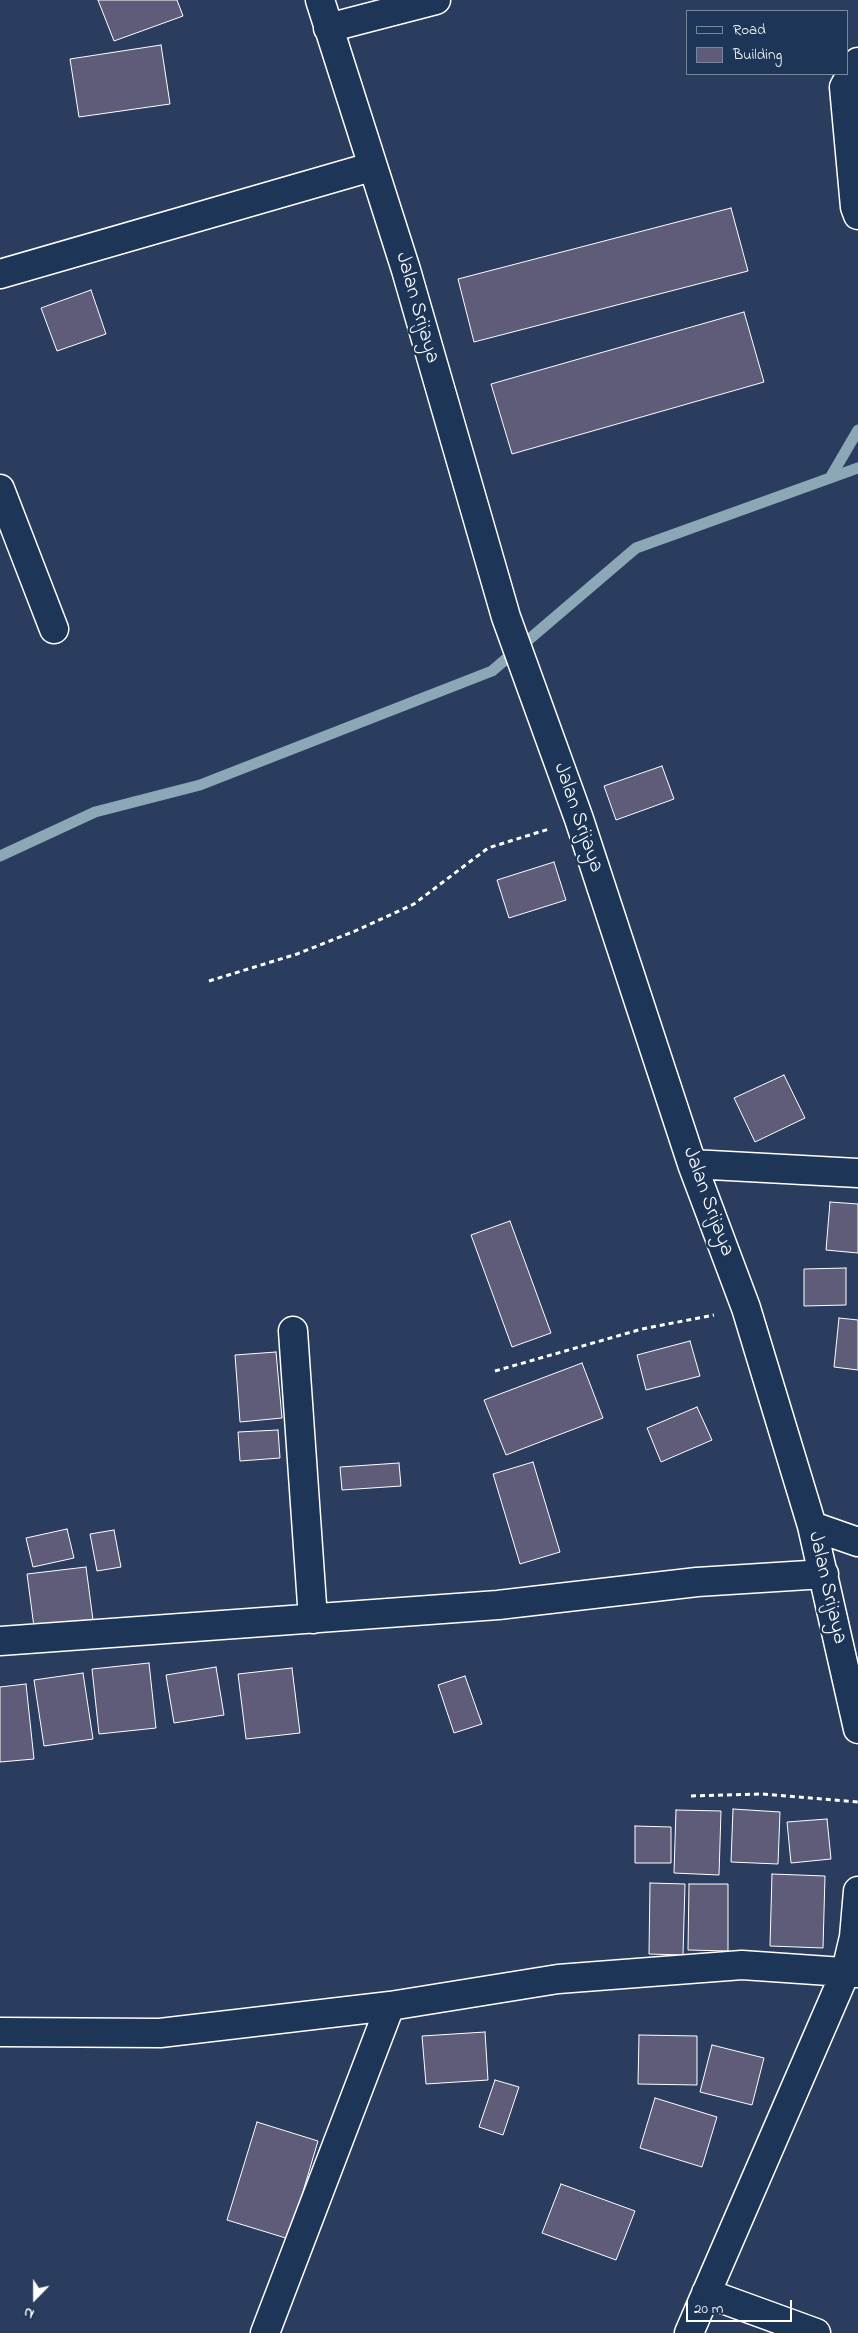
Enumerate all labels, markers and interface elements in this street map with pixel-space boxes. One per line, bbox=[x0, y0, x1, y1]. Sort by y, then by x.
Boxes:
legend bbox=[686, 10, 848, 75]
text: Road bbox=[733, 19, 766, 41]
text: Building bbox=[733, 44, 782, 66]
street label: Jalan Srijaya bbox=[388, 250, 444, 366]
street label: Jalan Srijaya bbox=[546, 760, 608, 876]
street label: Jalan Srijaya bbox=[676, 1144, 738, 1260]
street label: Jalan Srijaya bbox=[801, 1529, 851, 1647]
north arrow bbox=[10, 2273, 60, 2323]
scale bar bbox=[688, 2290, 794, 2322]
text: 20 m bbox=[694, 2298, 723, 2320]
text: N bbox=[21, 2301, 38, 2324]

